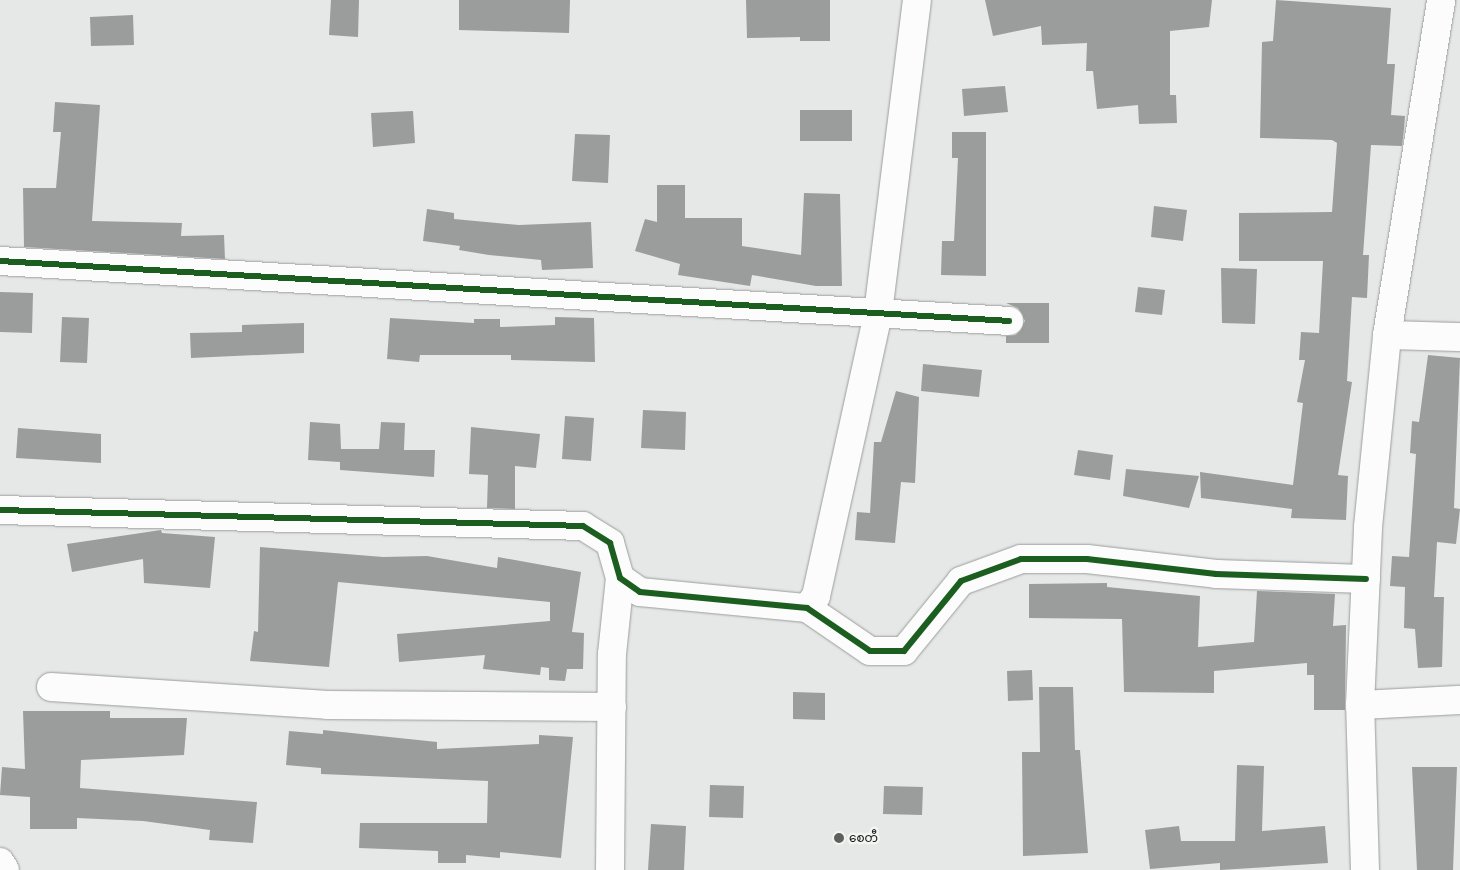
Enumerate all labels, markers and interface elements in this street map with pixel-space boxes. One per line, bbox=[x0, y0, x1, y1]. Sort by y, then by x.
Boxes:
place label: စေတီ bbox=[849, 831, 878, 845]
marker: စေတီ bbox=[833, 832, 845, 844]

